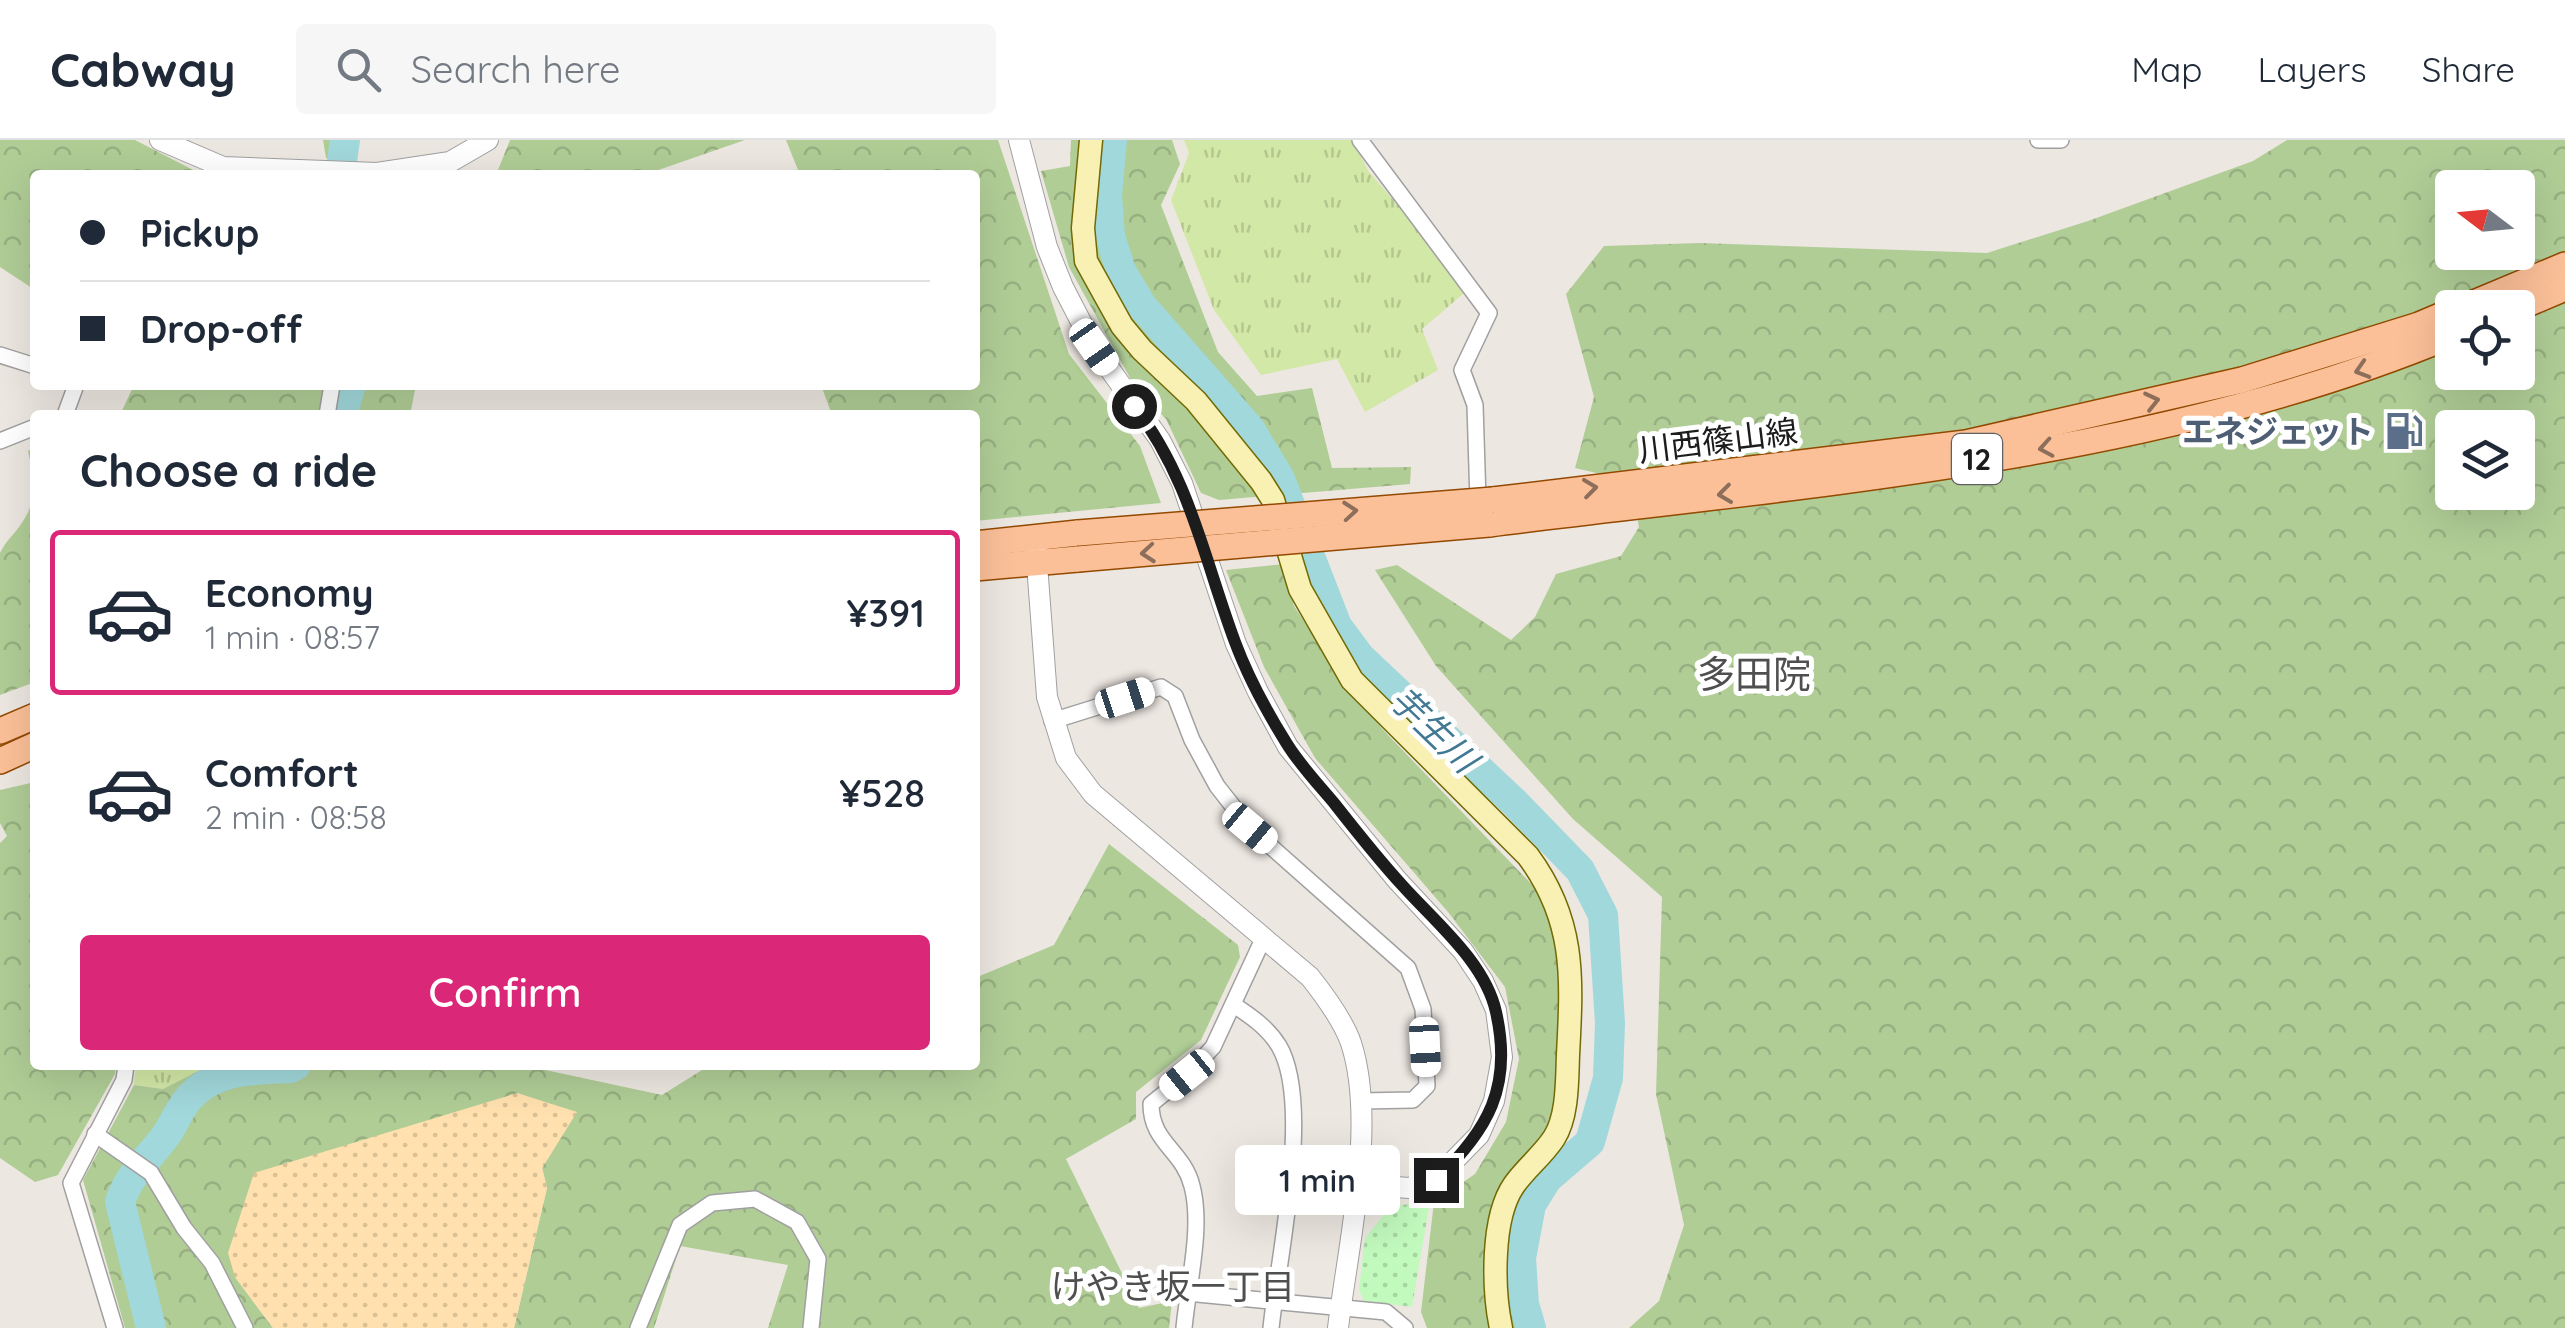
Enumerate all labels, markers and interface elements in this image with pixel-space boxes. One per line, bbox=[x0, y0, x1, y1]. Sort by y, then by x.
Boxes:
search box bbox=[296, 24, 996, 114]
text: Cabway bbox=[50, 39, 236, 99]
icon: search bbox=[331, 42, 386, 97]
text: Search here bbox=[411, 45, 621, 93]
text: Map bbox=[2131, 47, 2203, 91]
text: Layers bbox=[2258, 47, 2367, 91]
text: Share bbox=[2422, 47, 2515, 91]
north arrow bbox=[2435, 170, 2535, 270]
map controls bbox=[2435, 170, 2535, 510]
text: Pickup bbox=[140, 209, 259, 257]
button: locate bbox=[2435, 290, 2535, 390]
text: Drop-off bbox=[140, 305, 302, 353]
car bbox=[1065, 314, 1123, 380]
one-way arrow bbox=[2354, 358, 2371, 379]
route start bbox=[1112, 384, 1157, 429]
one-way arrow bbox=[2143, 392, 2160, 413]
street label: 川西篠山線 bbox=[1636, 410, 1800, 470]
fuel station icon: エネジェット bbox=[2383, 410, 2425, 452]
button: layers bbox=[2435, 410, 2535, 510]
place label: エネジェット bbox=[2182, 411, 2374, 451]
road number: 12 bbox=[1952, 434, 2002, 484]
one-way arrow bbox=[2038, 437, 2054, 458]
text: Choose a ride bbox=[80, 442, 377, 498]
one-way arrow bbox=[1582, 478, 1598, 499]
one-way arrow bbox=[1716, 483, 1732, 504]
one-way arrow bbox=[1342, 501, 1358, 523]
one-way arrow bbox=[1140, 542, 1156, 563]
icon: car bbox=[85, 568, 175, 658]
text: Economy bbox=[205, 569, 374, 617]
text: ¥391 bbox=[846, 589, 925, 637]
text: 1 min · 08:57 bbox=[205, 617, 380, 657]
district label: 多田院 bbox=[1697, 650, 1811, 698]
car bbox=[1092, 674, 1158, 722]
water label: 芋生川 bbox=[1381, 677, 1490, 784]
icon: car bbox=[85, 748, 175, 838]
text: Comfort bbox=[205, 749, 359, 797]
text: ¥528 bbox=[839, 769, 925, 817]
text: 2 min · 08:58 bbox=[205, 797, 387, 837]
car bbox=[1217, 797, 1283, 859]
button: Confirm bbox=[80, 935, 930, 1050]
car bbox=[1408, 1016, 1442, 1078]
car bbox=[1154, 1044, 1220, 1106]
callout: 1 min bbox=[1236, 1145, 1401, 1215]
route end bbox=[1414, 1158, 1459, 1203]
text: 1 min bbox=[1279, 1160, 1356, 1200]
district label: けやき坂一丁目 bbox=[1050, 1264, 1296, 1308]

